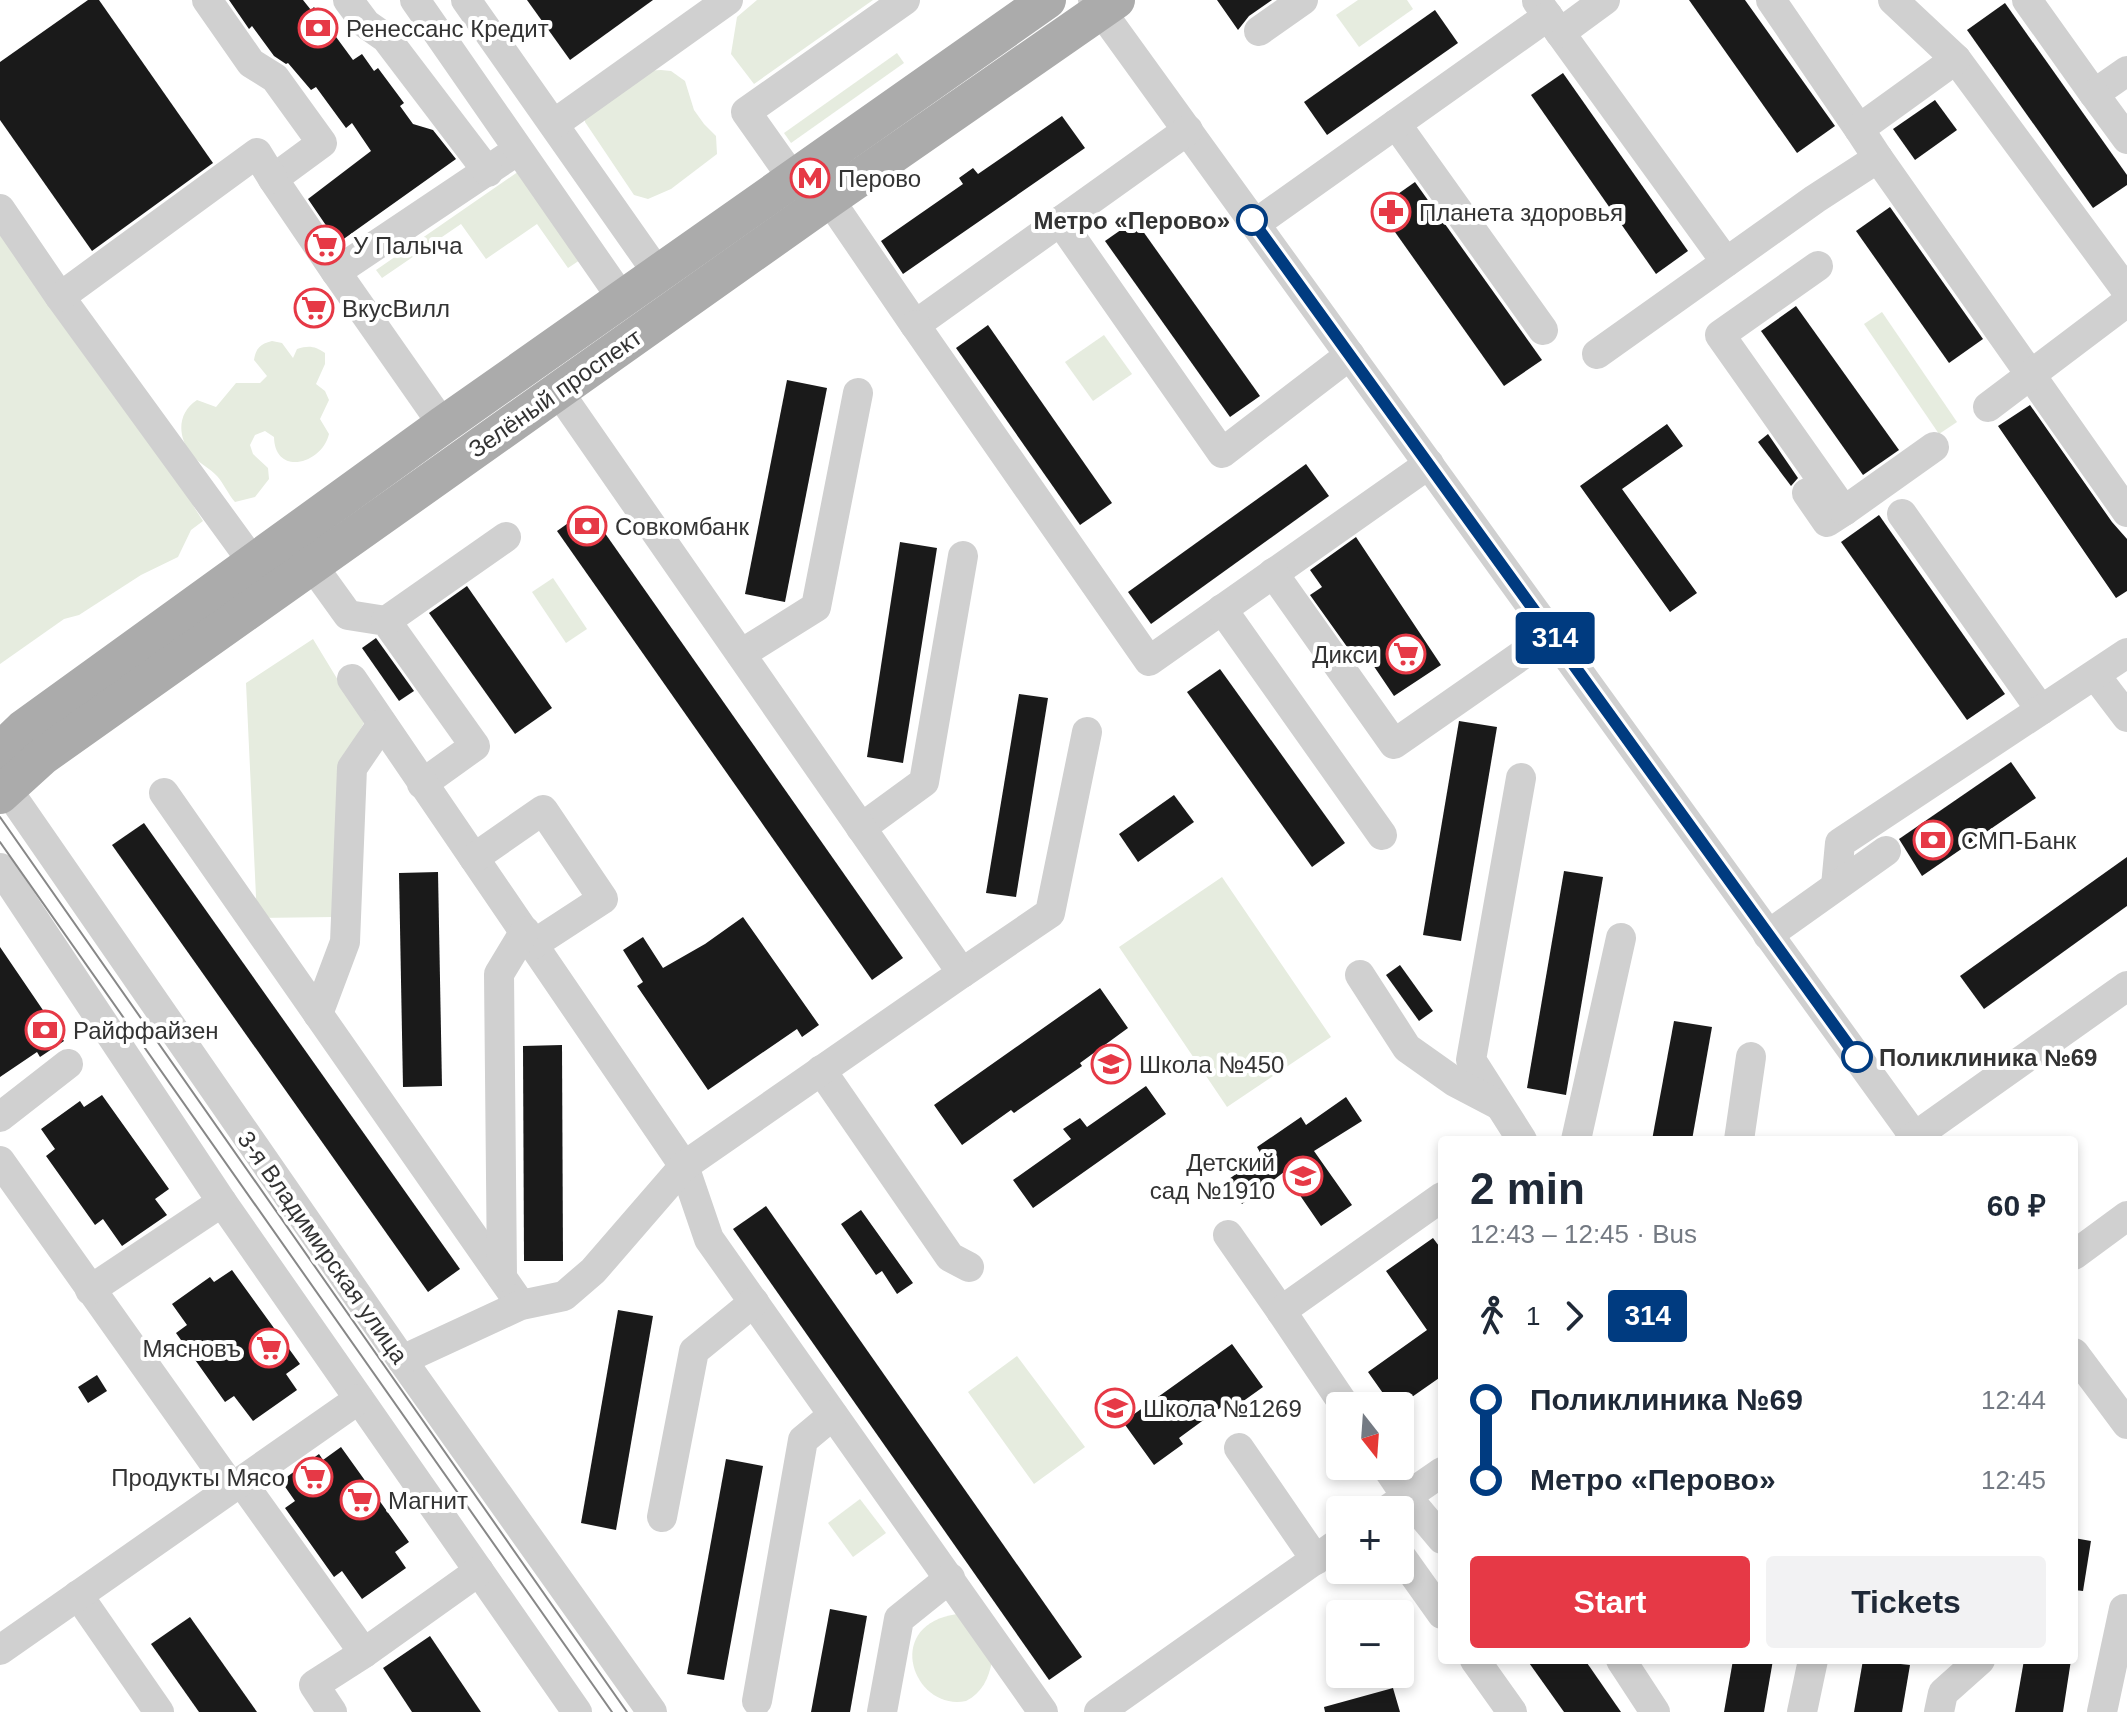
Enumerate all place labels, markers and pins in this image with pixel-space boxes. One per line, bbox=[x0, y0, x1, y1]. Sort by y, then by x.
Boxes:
bank icon: Ренессанс Кредит bbox=[297, 7, 339, 49]
place label: Ренессанс Кредит bbox=[346, 15, 549, 42]
metro station icon: Перово bbox=[789, 157, 831, 199]
place label: Перово bbox=[838, 165, 921, 192]
pharmacy icon: Планета здоровья bbox=[1370, 191, 1412, 233]
place label: Планета здоровья bbox=[1419, 199, 1623, 226]
marker: Метро «Перово» bbox=[1237, 205, 1267, 235]
place label: Метро «Перово» bbox=[1034, 207, 1230, 234]
supermarket icon: У Палыча bbox=[304, 224, 346, 266]
place label: У Палыча bbox=[353, 232, 463, 259]
supermarket icon: ВкусВилл bbox=[293, 287, 335, 329]
place label: ВкусВилл bbox=[342, 295, 450, 322]
bank icon: Совкомбанк bbox=[566, 505, 608, 547]
place label: Совкомбанк bbox=[615, 513, 750, 540]
supermarket icon: Дикси bbox=[1385, 633, 1427, 675]
place label: Дикси bbox=[1312, 641, 1378, 668]
bank icon: СМП-Банк bbox=[1912, 819, 1954, 861]
place label: СМП-Банк bbox=[1961, 827, 2077, 854]
bank icon: Райффайзен bbox=[24, 1009, 66, 1051]
place label: Райффайзен bbox=[73, 1017, 219, 1044]
marker: Поликлиника №69 bbox=[1842, 1042, 1872, 1072]
school or university icon: Школа №450 bbox=[1090, 1043, 1132, 1085]
place label: Поликлиника №69 bbox=[1879, 1044, 2097, 1071]
place label: Школа №450 bbox=[1139, 1051, 1284, 1078]
place label: Детский сад №1910 bbox=[1150, 1149, 1275, 1204]
school or university icon: Детский сад №1910 bbox=[1282, 1155, 1324, 1197]
supermarket icon: Мясновъ bbox=[248, 1327, 290, 1369]
place label: Мясновъ bbox=[142, 1335, 241, 1362]
school or university icon: Школа №1269 bbox=[1094, 1387, 1136, 1429]
place label: Школа №1269 bbox=[1143, 1395, 1302, 1422]
supermarket icon: Продукты Мясо bbox=[292, 1456, 334, 1498]
place label: Продукты Мясо bbox=[111, 1464, 285, 1491]
supermarket icon: Магнит bbox=[339, 1479, 381, 1521]
place label: Магнит bbox=[388, 1487, 468, 1514]

